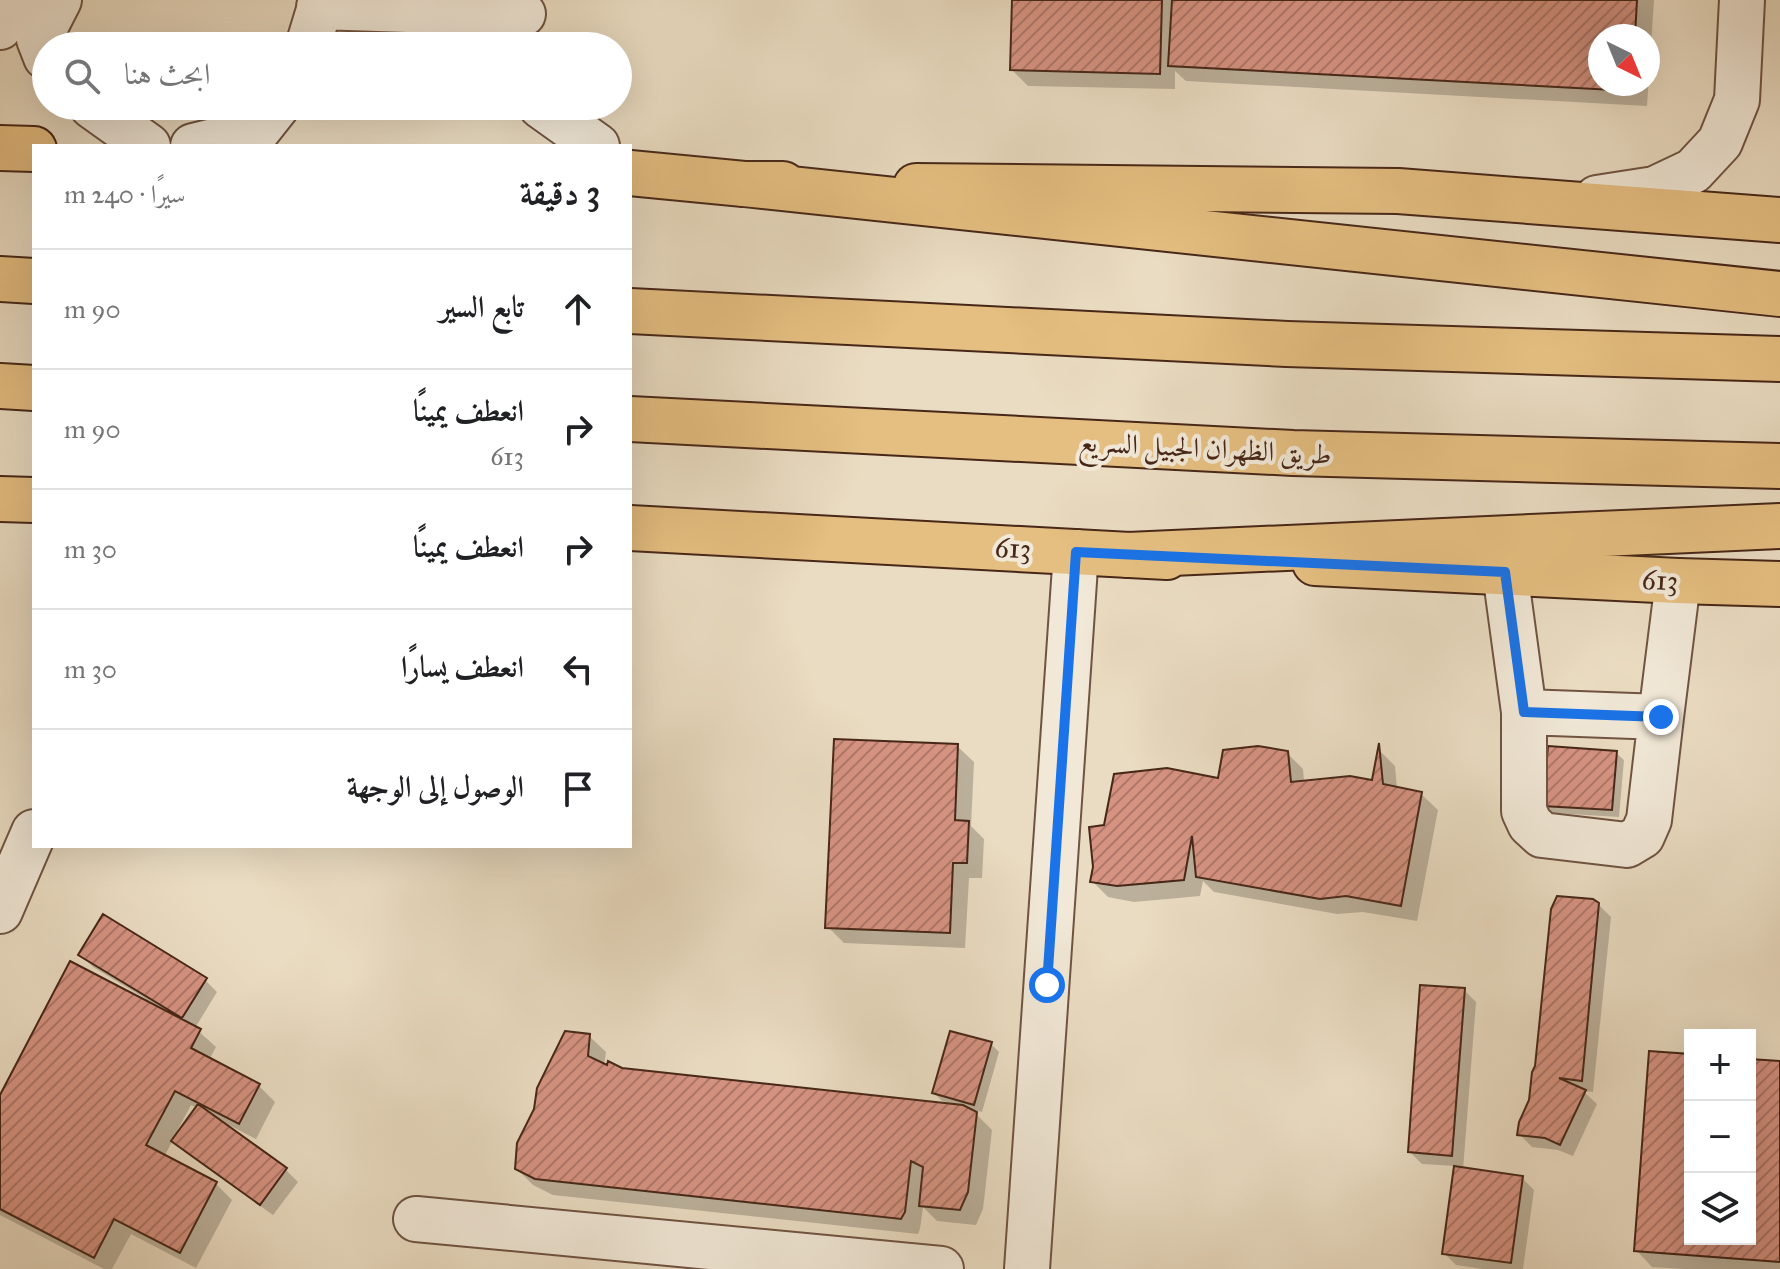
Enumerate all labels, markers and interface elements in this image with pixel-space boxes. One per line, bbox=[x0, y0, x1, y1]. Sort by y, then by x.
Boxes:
north arrow bbox=[1588, 24, 1660, 96]
search box bbox=[32, 32, 632, 120]
icon: search bbox=[60, 54, 104, 98]
text: ابحث هنا bbox=[124, 56, 210, 92]
text: 3 دقيقة bbox=[520, 172, 600, 213]
text: سيرًا · 240 m bbox=[64, 178, 185, 210]
icon: ahead bbox=[556, 287, 600, 331]
text: تابع السير bbox=[439, 289, 524, 325]
text: 90 m bbox=[64, 293, 121, 325]
text: انعطف يمينًا bbox=[413, 393, 524, 429]
icon: right bbox=[556, 407, 600, 451]
text: 90 m bbox=[64, 413, 121, 445]
street label: طريق الظهران الجبيل السريع bbox=[1077, 424, 1332, 480]
text: 613 bbox=[490, 440, 524, 472]
icon: right bbox=[556, 527, 600, 571]
text: انعطف يمينًا bbox=[413, 529, 524, 565]
street label: 613 bbox=[994, 530, 1032, 566]
text: 30 m bbox=[64, 533, 117, 565]
street label: 613 bbox=[1641, 562, 1679, 598]
icon: left bbox=[556, 647, 600, 691]
text: انعطف يسارًا bbox=[401, 649, 524, 685]
text: 30 m bbox=[64, 653, 117, 685]
route end bbox=[1643, 699, 1679, 735]
icon: arrive bbox=[556, 767, 600, 811]
text: الوصول إلى الوجهة bbox=[347, 769, 524, 805]
route start bbox=[1029, 967, 1065, 1003]
map controls bbox=[1684, 1029, 1756, 1245]
button: + bbox=[1684, 1029, 1756, 1101]
button: − bbox=[1684, 1101, 1756, 1173]
button: layers bbox=[1684, 1173, 1756, 1245]

